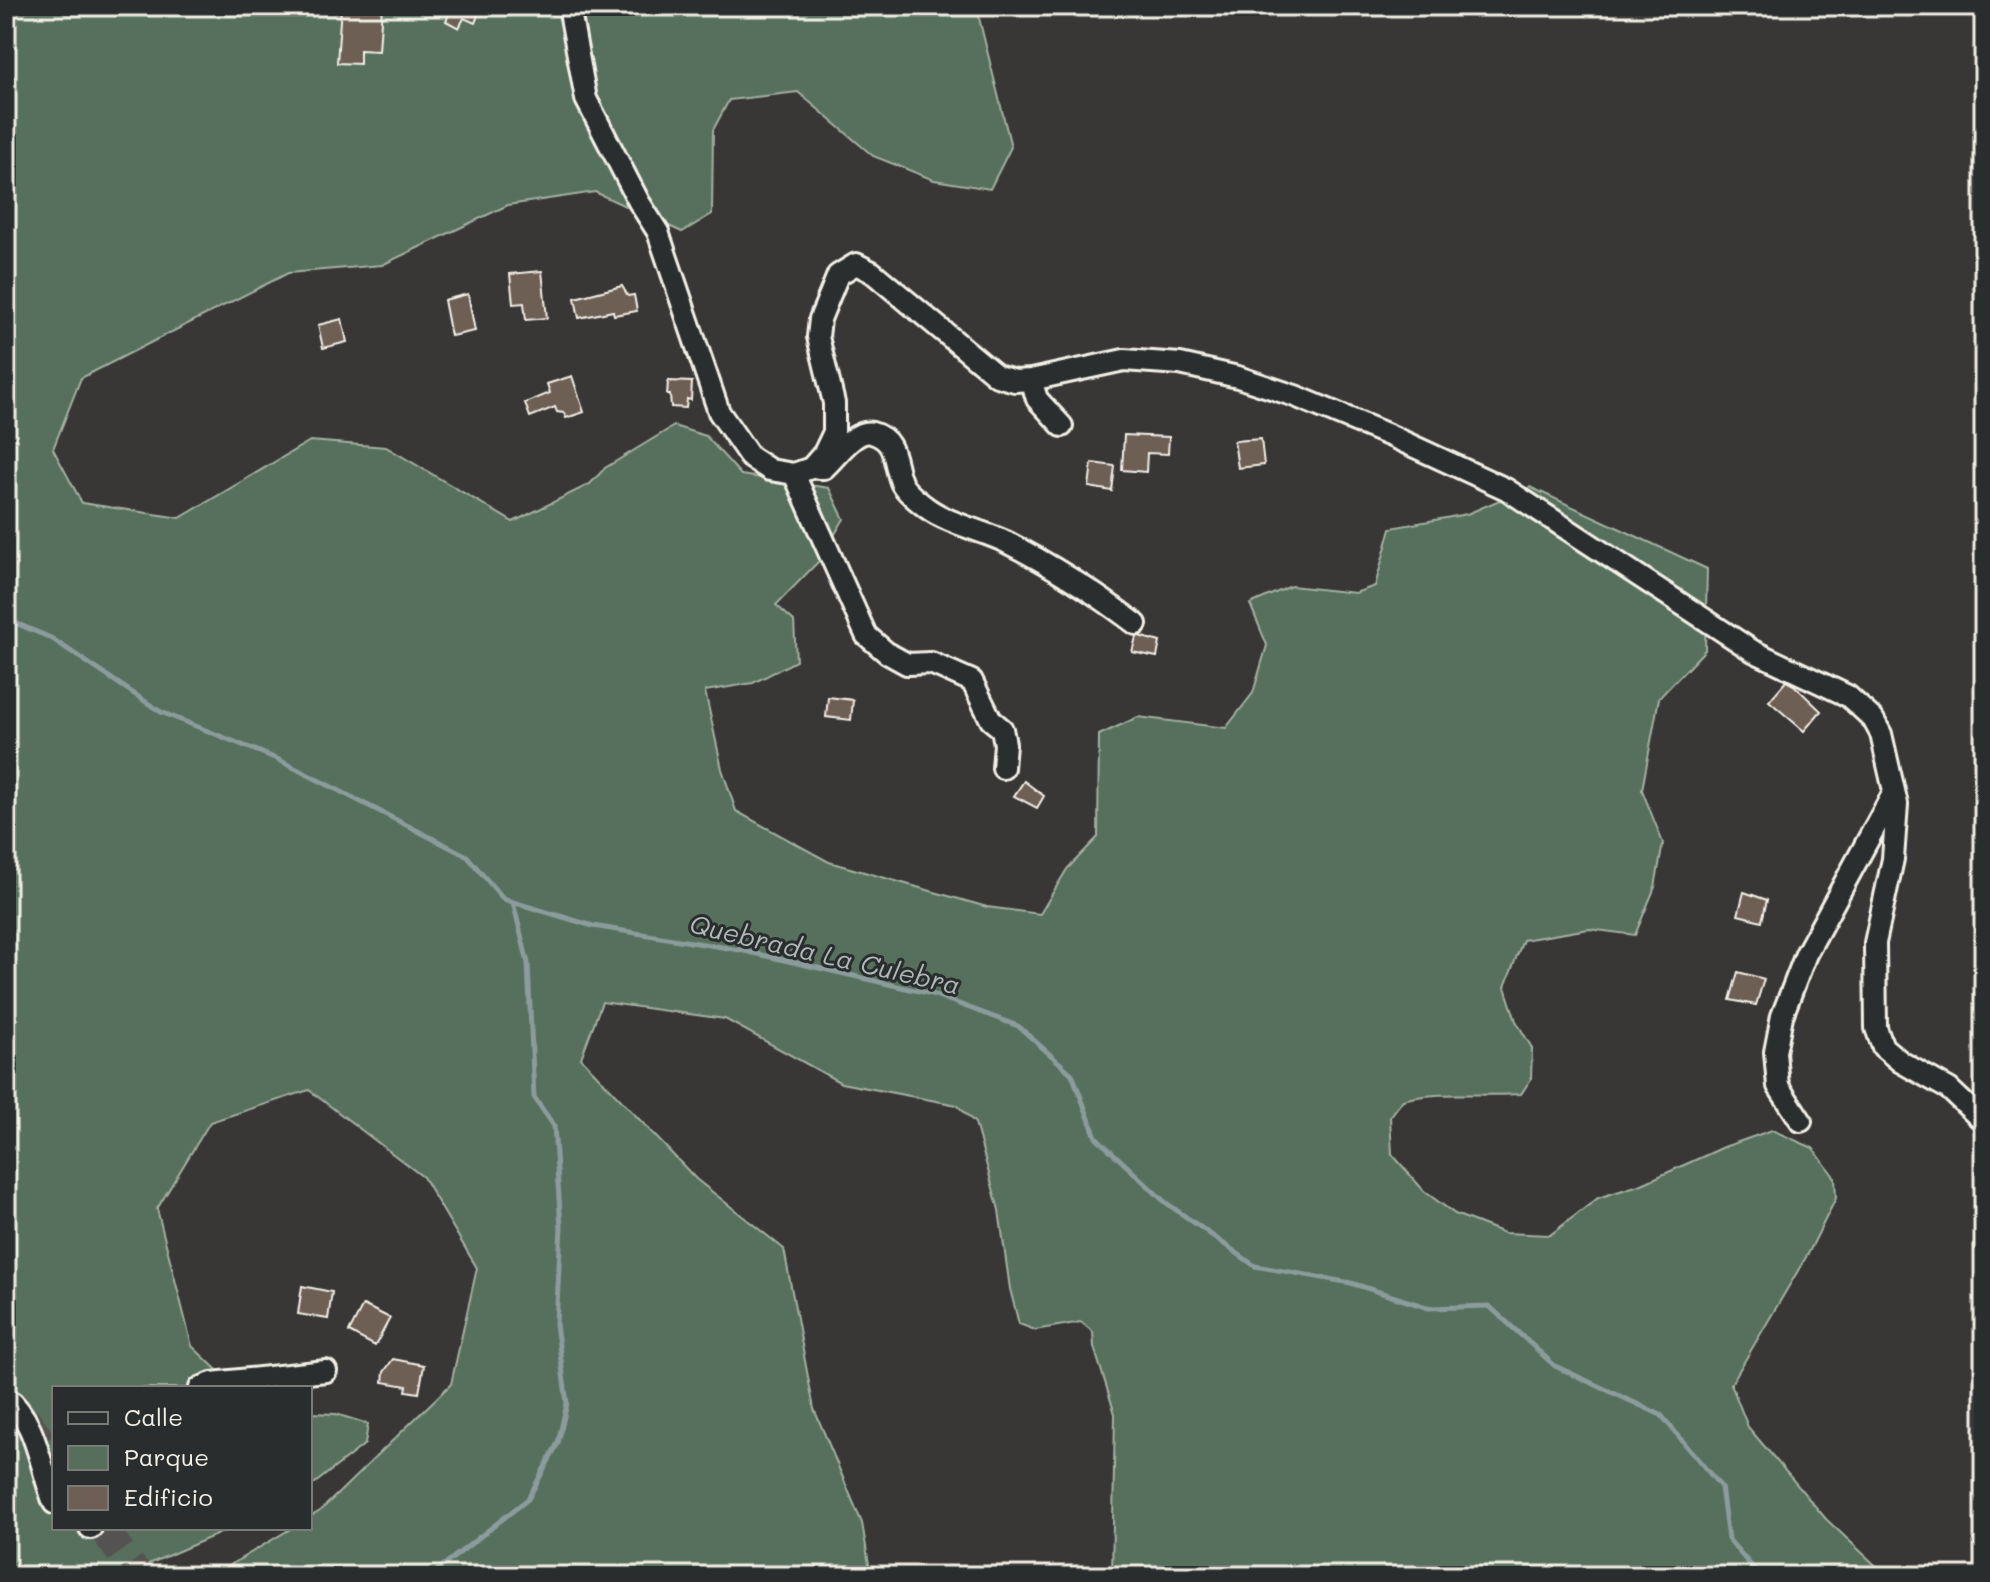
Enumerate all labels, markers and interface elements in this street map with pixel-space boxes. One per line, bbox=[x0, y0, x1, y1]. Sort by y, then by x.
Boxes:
water label: Quebrada La Culebra bbox=[686, 906, 964, 1002]
legend bbox=[52, 1386, 312, 1530]
text: Calle bbox=[124, 1401, 183, 1432]
text: Parque bbox=[124, 1441, 209, 1472]
text: Edificio bbox=[124, 1481, 213, 1512]

